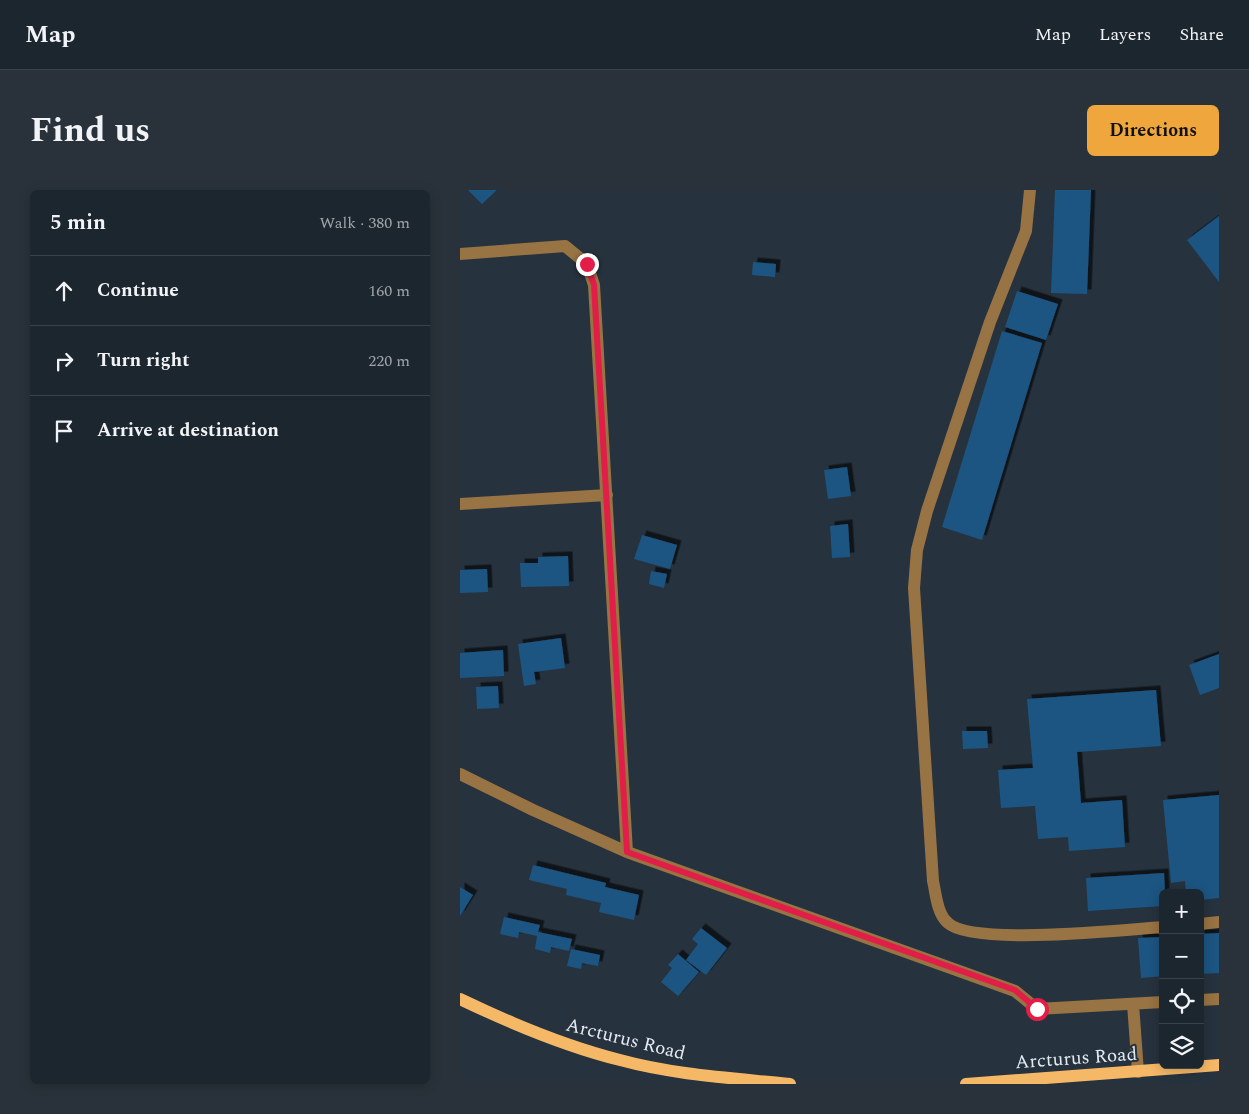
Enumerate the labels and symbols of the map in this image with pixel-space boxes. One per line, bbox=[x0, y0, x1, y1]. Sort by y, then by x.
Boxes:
route end bbox=[576, 253, 599, 276]
route start bbox=[1026, 998, 1049, 1021]
street label: Arcturus Road bbox=[563, 1011, 688, 1068]
street label: Arcturus Road bbox=[1014, 1040, 1138, 1077]

